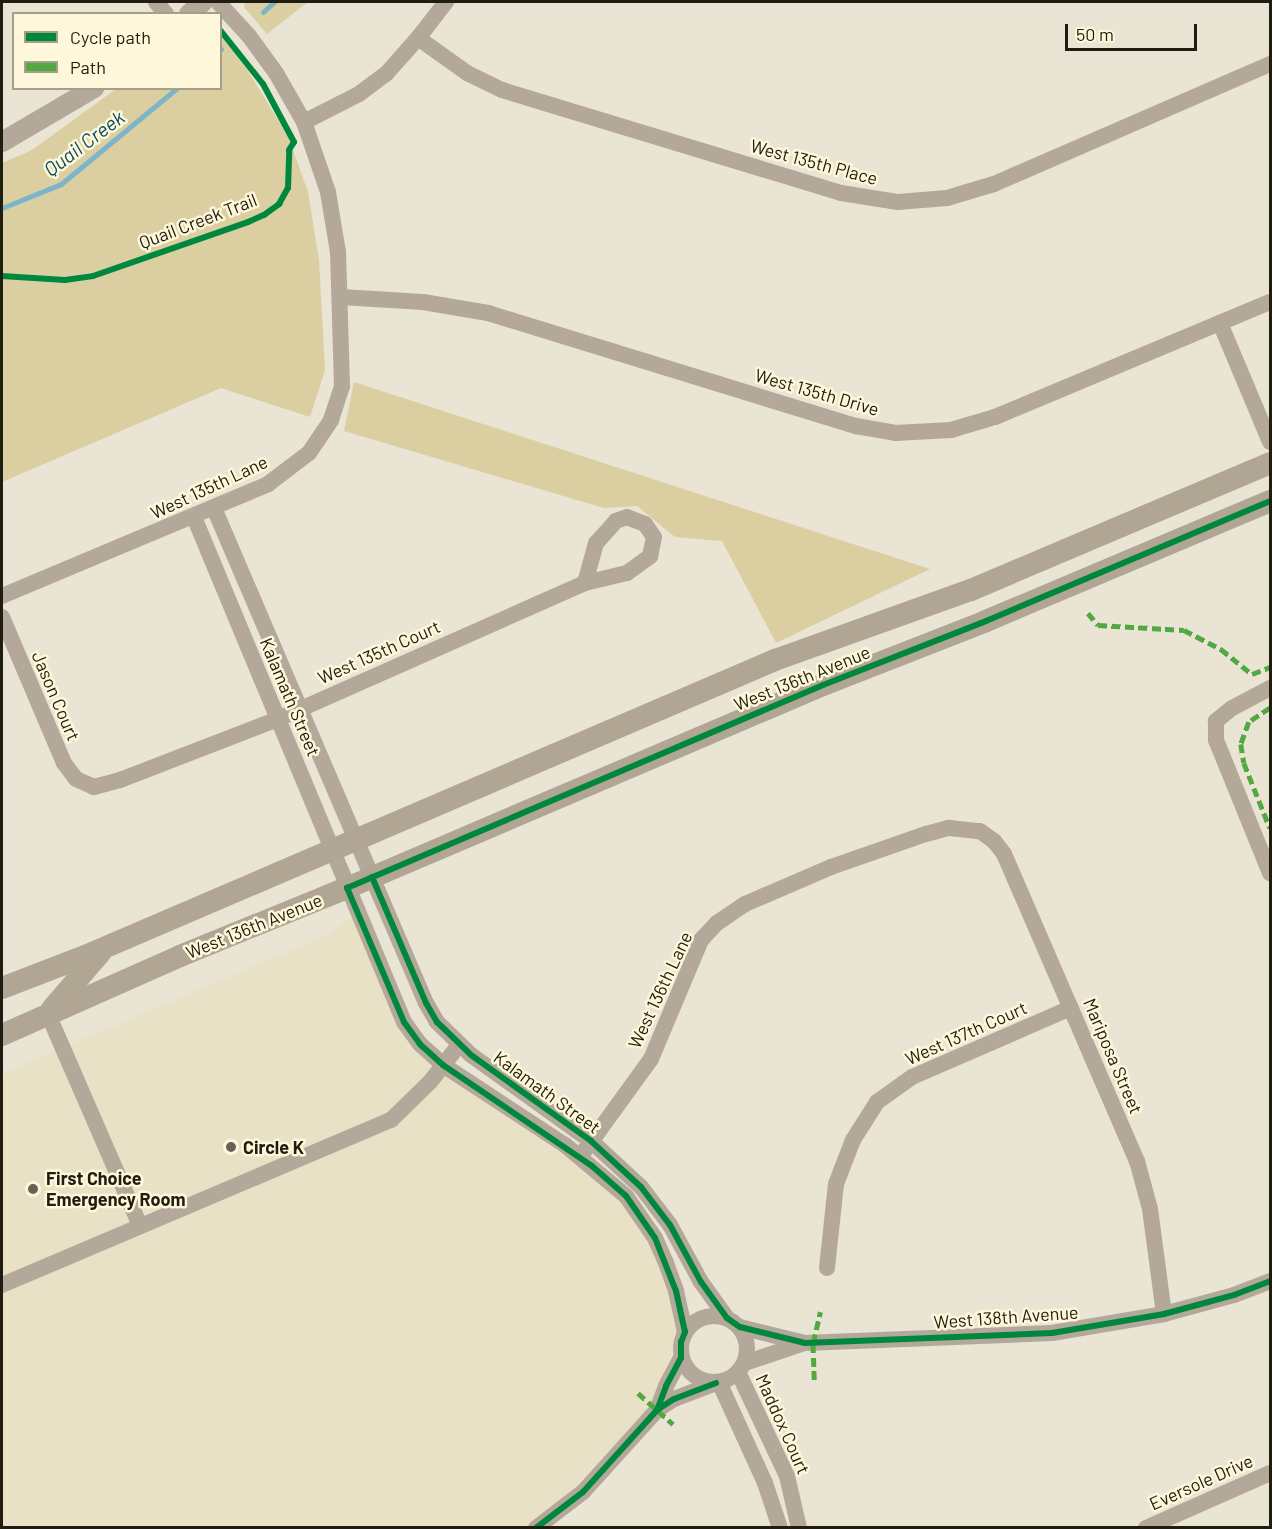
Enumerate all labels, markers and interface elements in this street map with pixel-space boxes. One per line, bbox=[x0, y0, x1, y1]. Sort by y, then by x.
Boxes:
legend bbox=[12, 12, 222, 90]
scale bar bbox=[1068, 12, 1200, 50]
text: 50 m bbox=[1076, 23, 1114, 45]
text: Cycle path bbox=[70, 26, 151, 48]
text: Path bbox=[70, 56, 106, 78]
water label: Quail Creek bbox=[39, 105, 129, 181]
street label: West 135th Place bbox=[748, 135, 880, 189]
street label: Quail Creek Trail bbox=[136, 189, 260, 253]
street label: West 135th Drive bbox=[753, 364, 881, 420]
street label: West 135th Lane bbox=[147, 450, 271, 524]
street label: West 135th Court bbox=[315, 615, 443, 689]
street label: Kalamath Street bbox=[255, 635, 325, 759]
street label: West 136th Avenue bbox=[731, 641, 873, 715]
street label: Jason Court bbox=[27, 648, 85, 744]
street label: West 136th Avenue bbox=[183, 889, 325, 963]
street label: West 136th Lane bbox=[623, 928, 697, 1052]
street label: Mariposa Street bbox=[1079, 995, 1147, 1117]
street label: West 137th Court bbox=[902, 997, 1030, 1069]
street label: Kalamath Street bbox=[489, 1046, 605, 1138]
place label: Circle K bbox=[243, 1136, 304, 1158]
marker: Circle K bbox=[224, 1140, 238, 1154]
place label: First Choice Emergency Room bbox=[46, 1168, 186, 1210]
marker: First Choice Emergency Room bbox=[24, 1180, 42, 1198]
street label: West 138th Avenue bbox=[933, 1301, 1079, 1333]
street label: Maddox Court bbox=[751, 1371, 815, 1477]
street label: Eversole Drive bbox=[1146, 1450, 1256, 1514]

